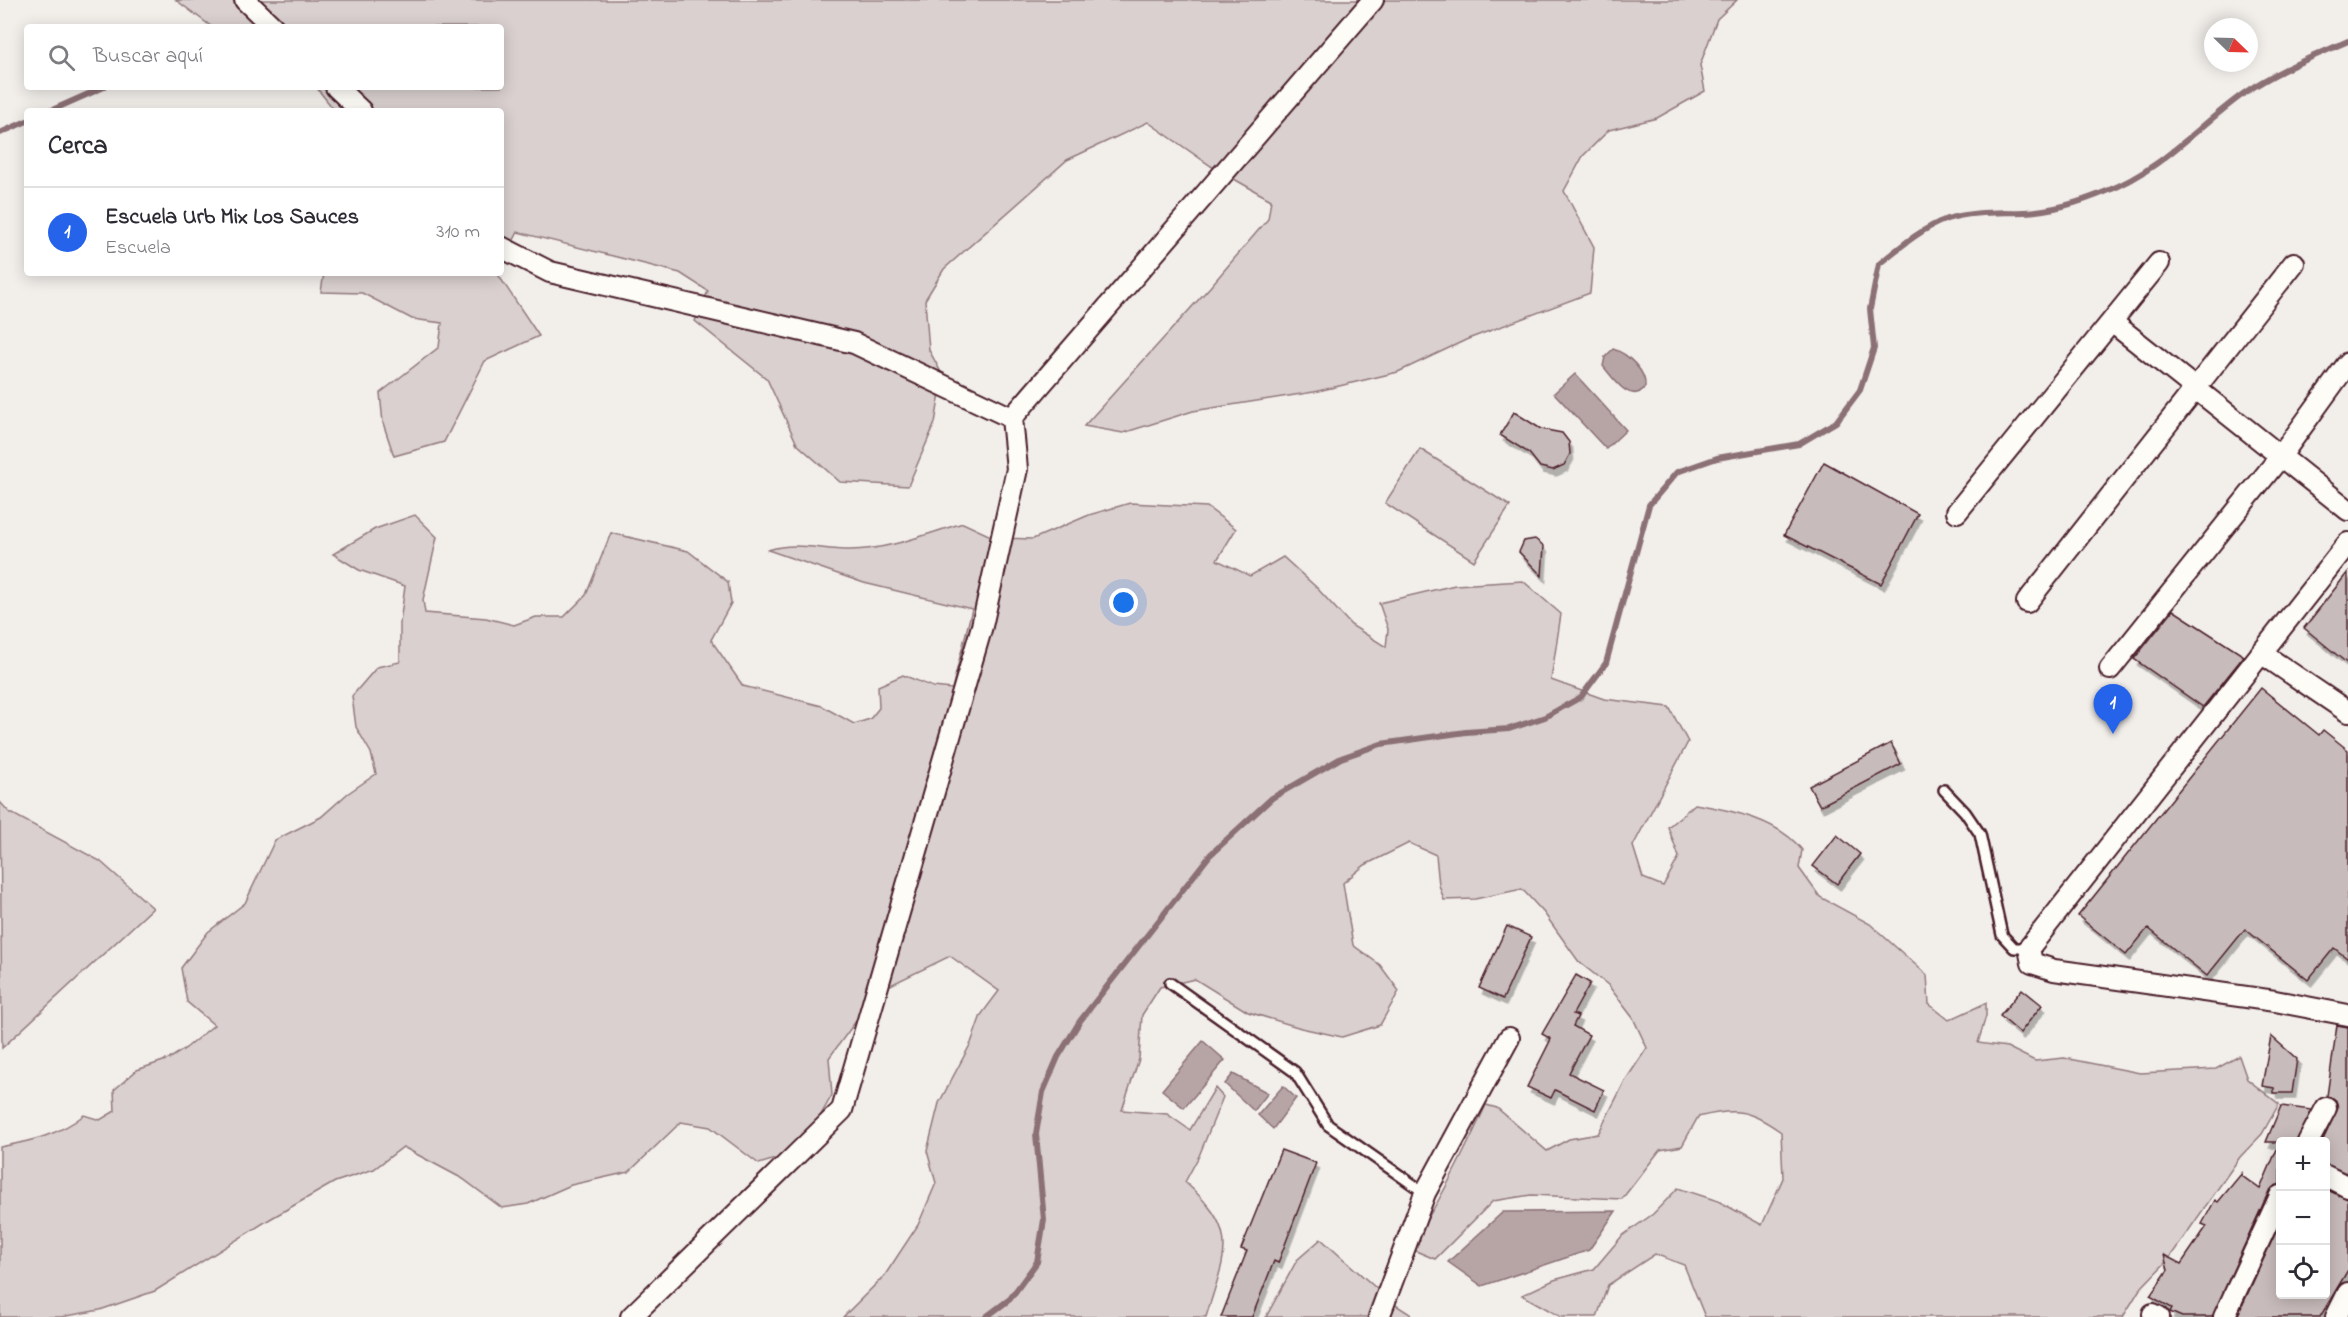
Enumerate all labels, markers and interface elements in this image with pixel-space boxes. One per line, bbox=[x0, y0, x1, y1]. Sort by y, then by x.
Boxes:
north arrow bbox=[2204, 18, 2258, 72]
search box bbox=[24, 24, 504, 90]
icon: search bbox=[45, 41, 78, 74]
text: Buscar aquí bbox=[93, 41, 203, 73]
text: Cerca bbox=[48, 128, 108, 166]
text: Escuela Urb Mix Los Sauces bbox=[105, 202, 359, 234]
text: 1 bbox=[64, 218, 71, 247]
text: 310 m bbox=[436, 218, 480, 247]
text: Escuela bbox=[105, 234, 171, 263]
your location bbox=[1109, 588, 1138, 617]
pin: 1 bbox=[2094, 684, 2132, 734]
map controls bbox=[2276, 1137, 2330, 1299]
button: + bbox=[2276, 1137, 2330, 1191]
button: − bbox=[2276, 1191, 2330, 1245]
button: locate bbox=[2276, 1245, 2330, 1299]

